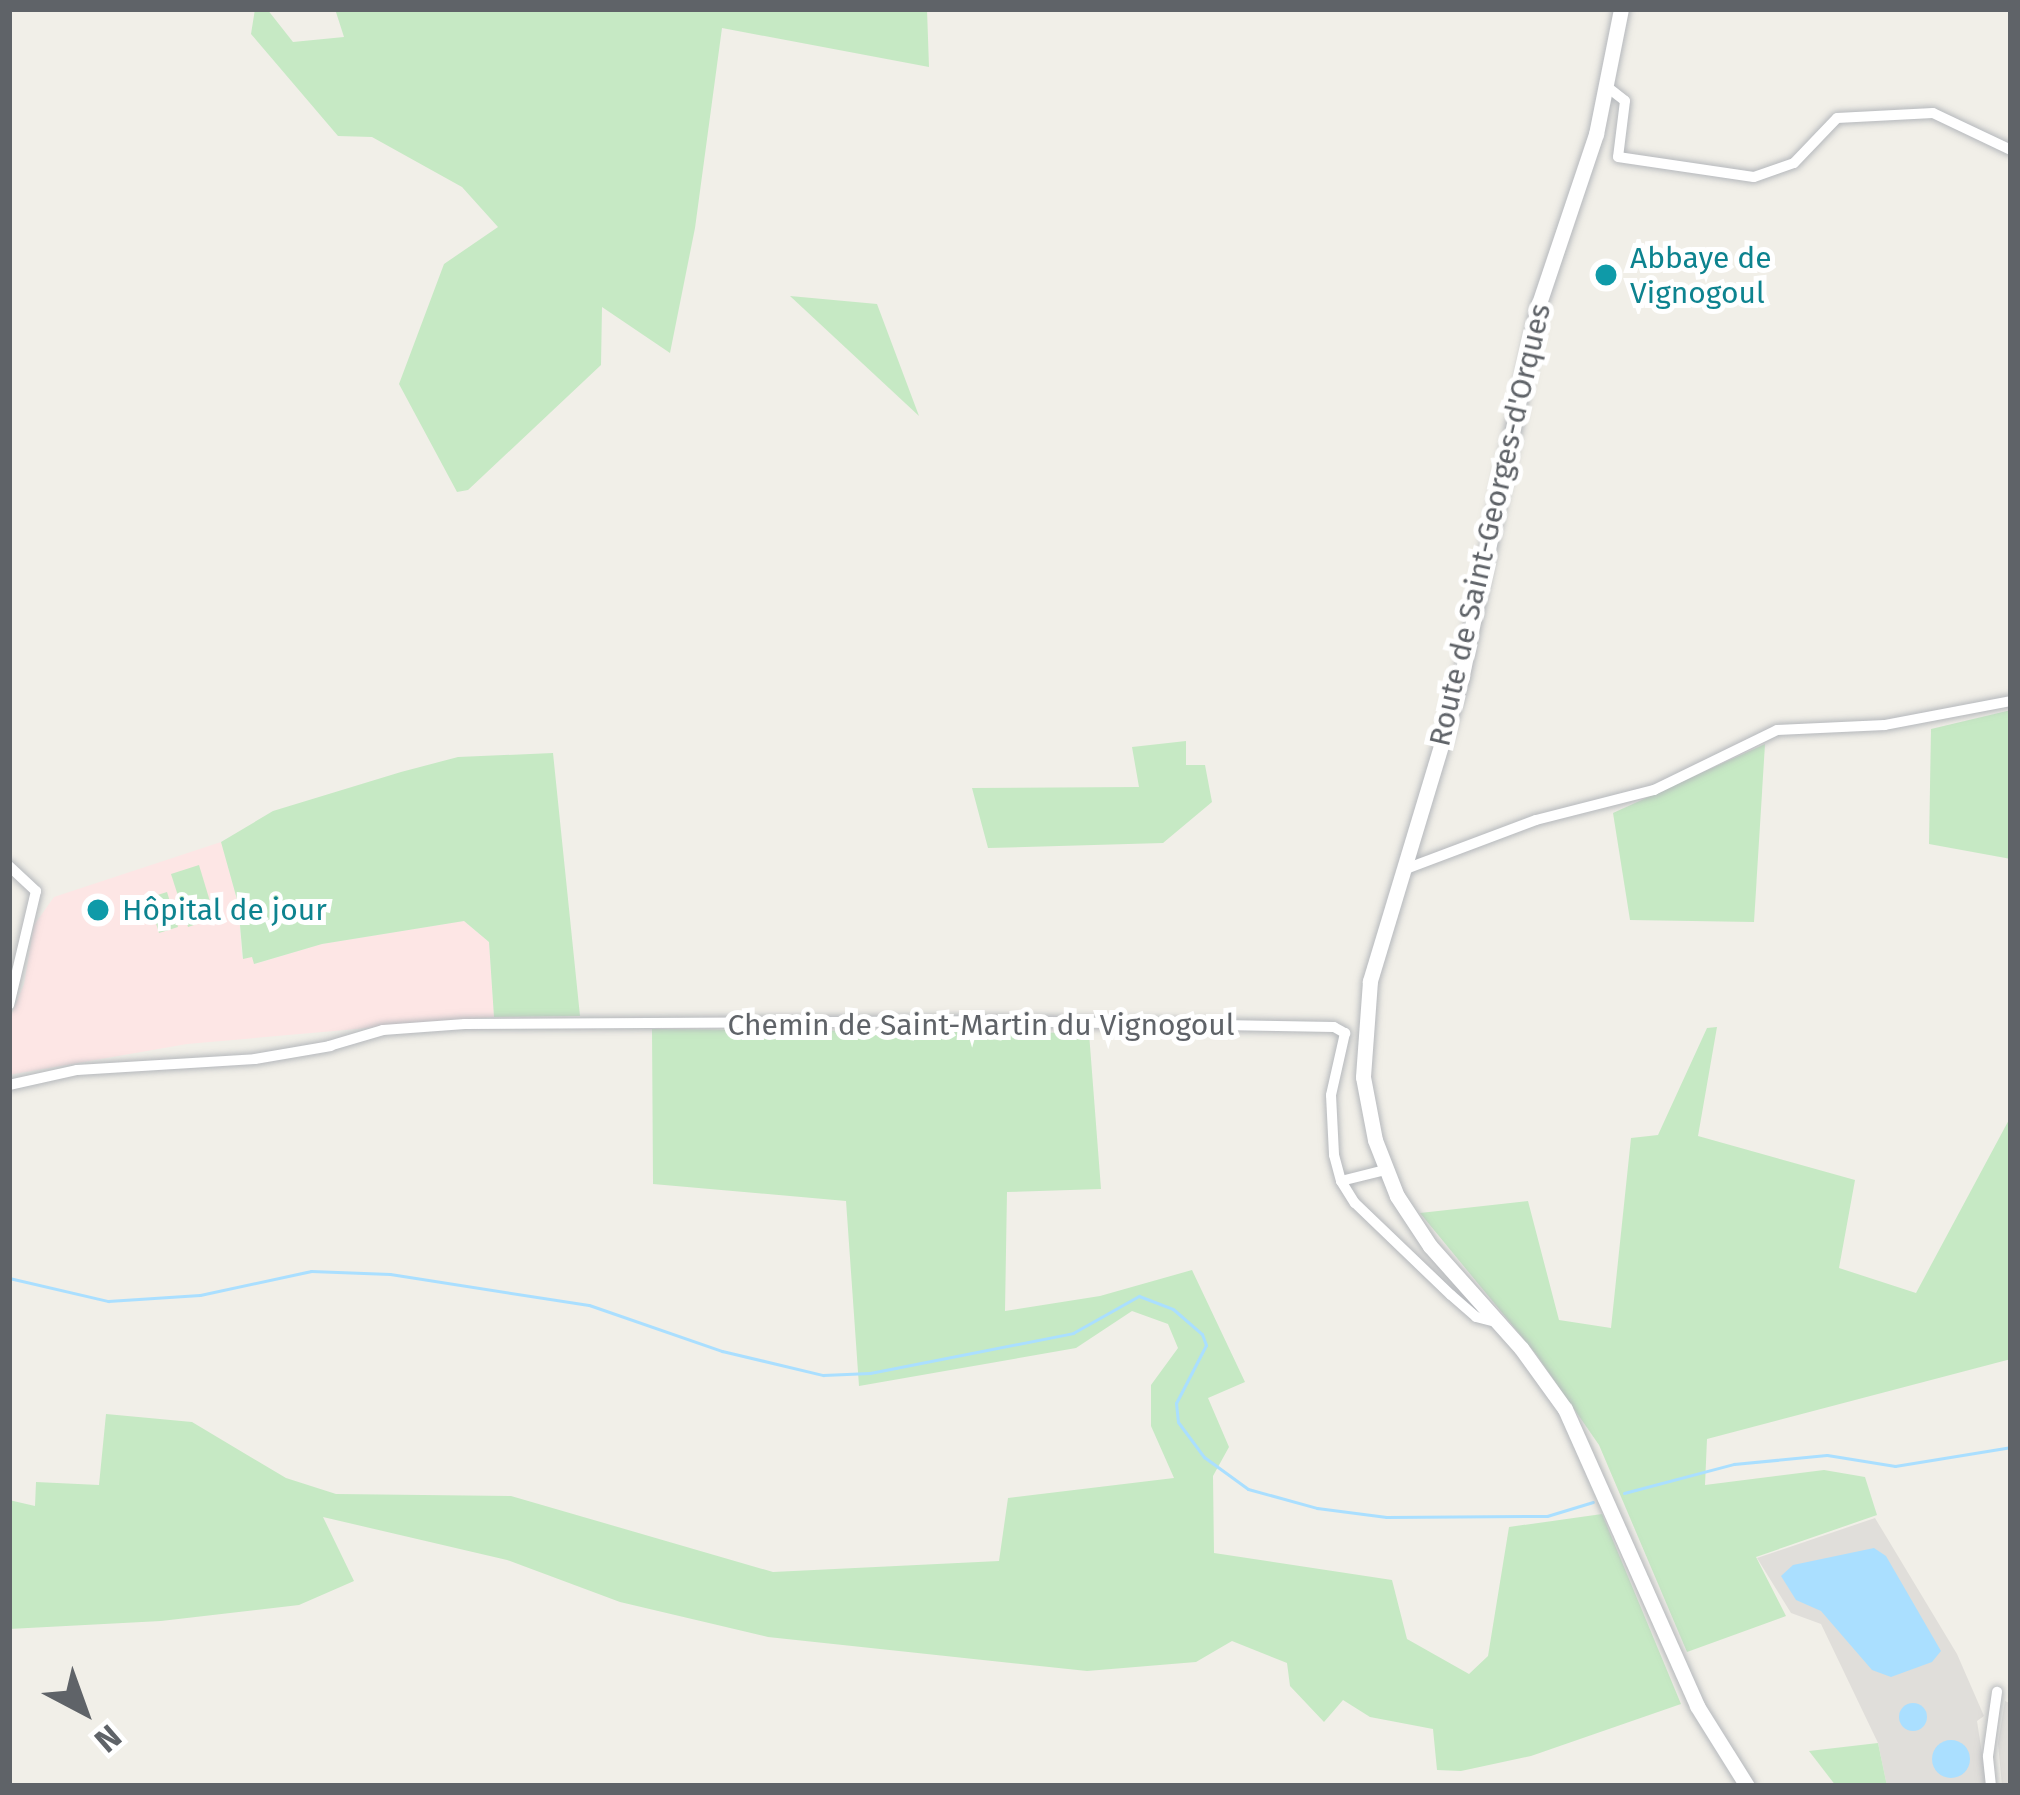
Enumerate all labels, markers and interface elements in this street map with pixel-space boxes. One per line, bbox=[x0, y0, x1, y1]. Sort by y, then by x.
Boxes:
place label: Abbaye de Vignogoul bbox=[1630, 240, 1772, 310]
marker: Abbaye de Vignogoul bbox=[1593, 262, 1619, 288]
street label: Route de Saint-Georges-d'Orques bbox=[1422, 300, 1558, 750]
place label: Hôpital de jour bbox=[122, 892, 327, 928]
marker: Hôpital de jour bbox=[85, 897, 111, 923]
street label: Chemin de Saint-Martin du Vignogoul bbox=[728, 1007, 1234, 1043]
north arrow bbox=[24, 1651, 144, 1771]
text: N bbox=[86, 1716, 129, 1760]

